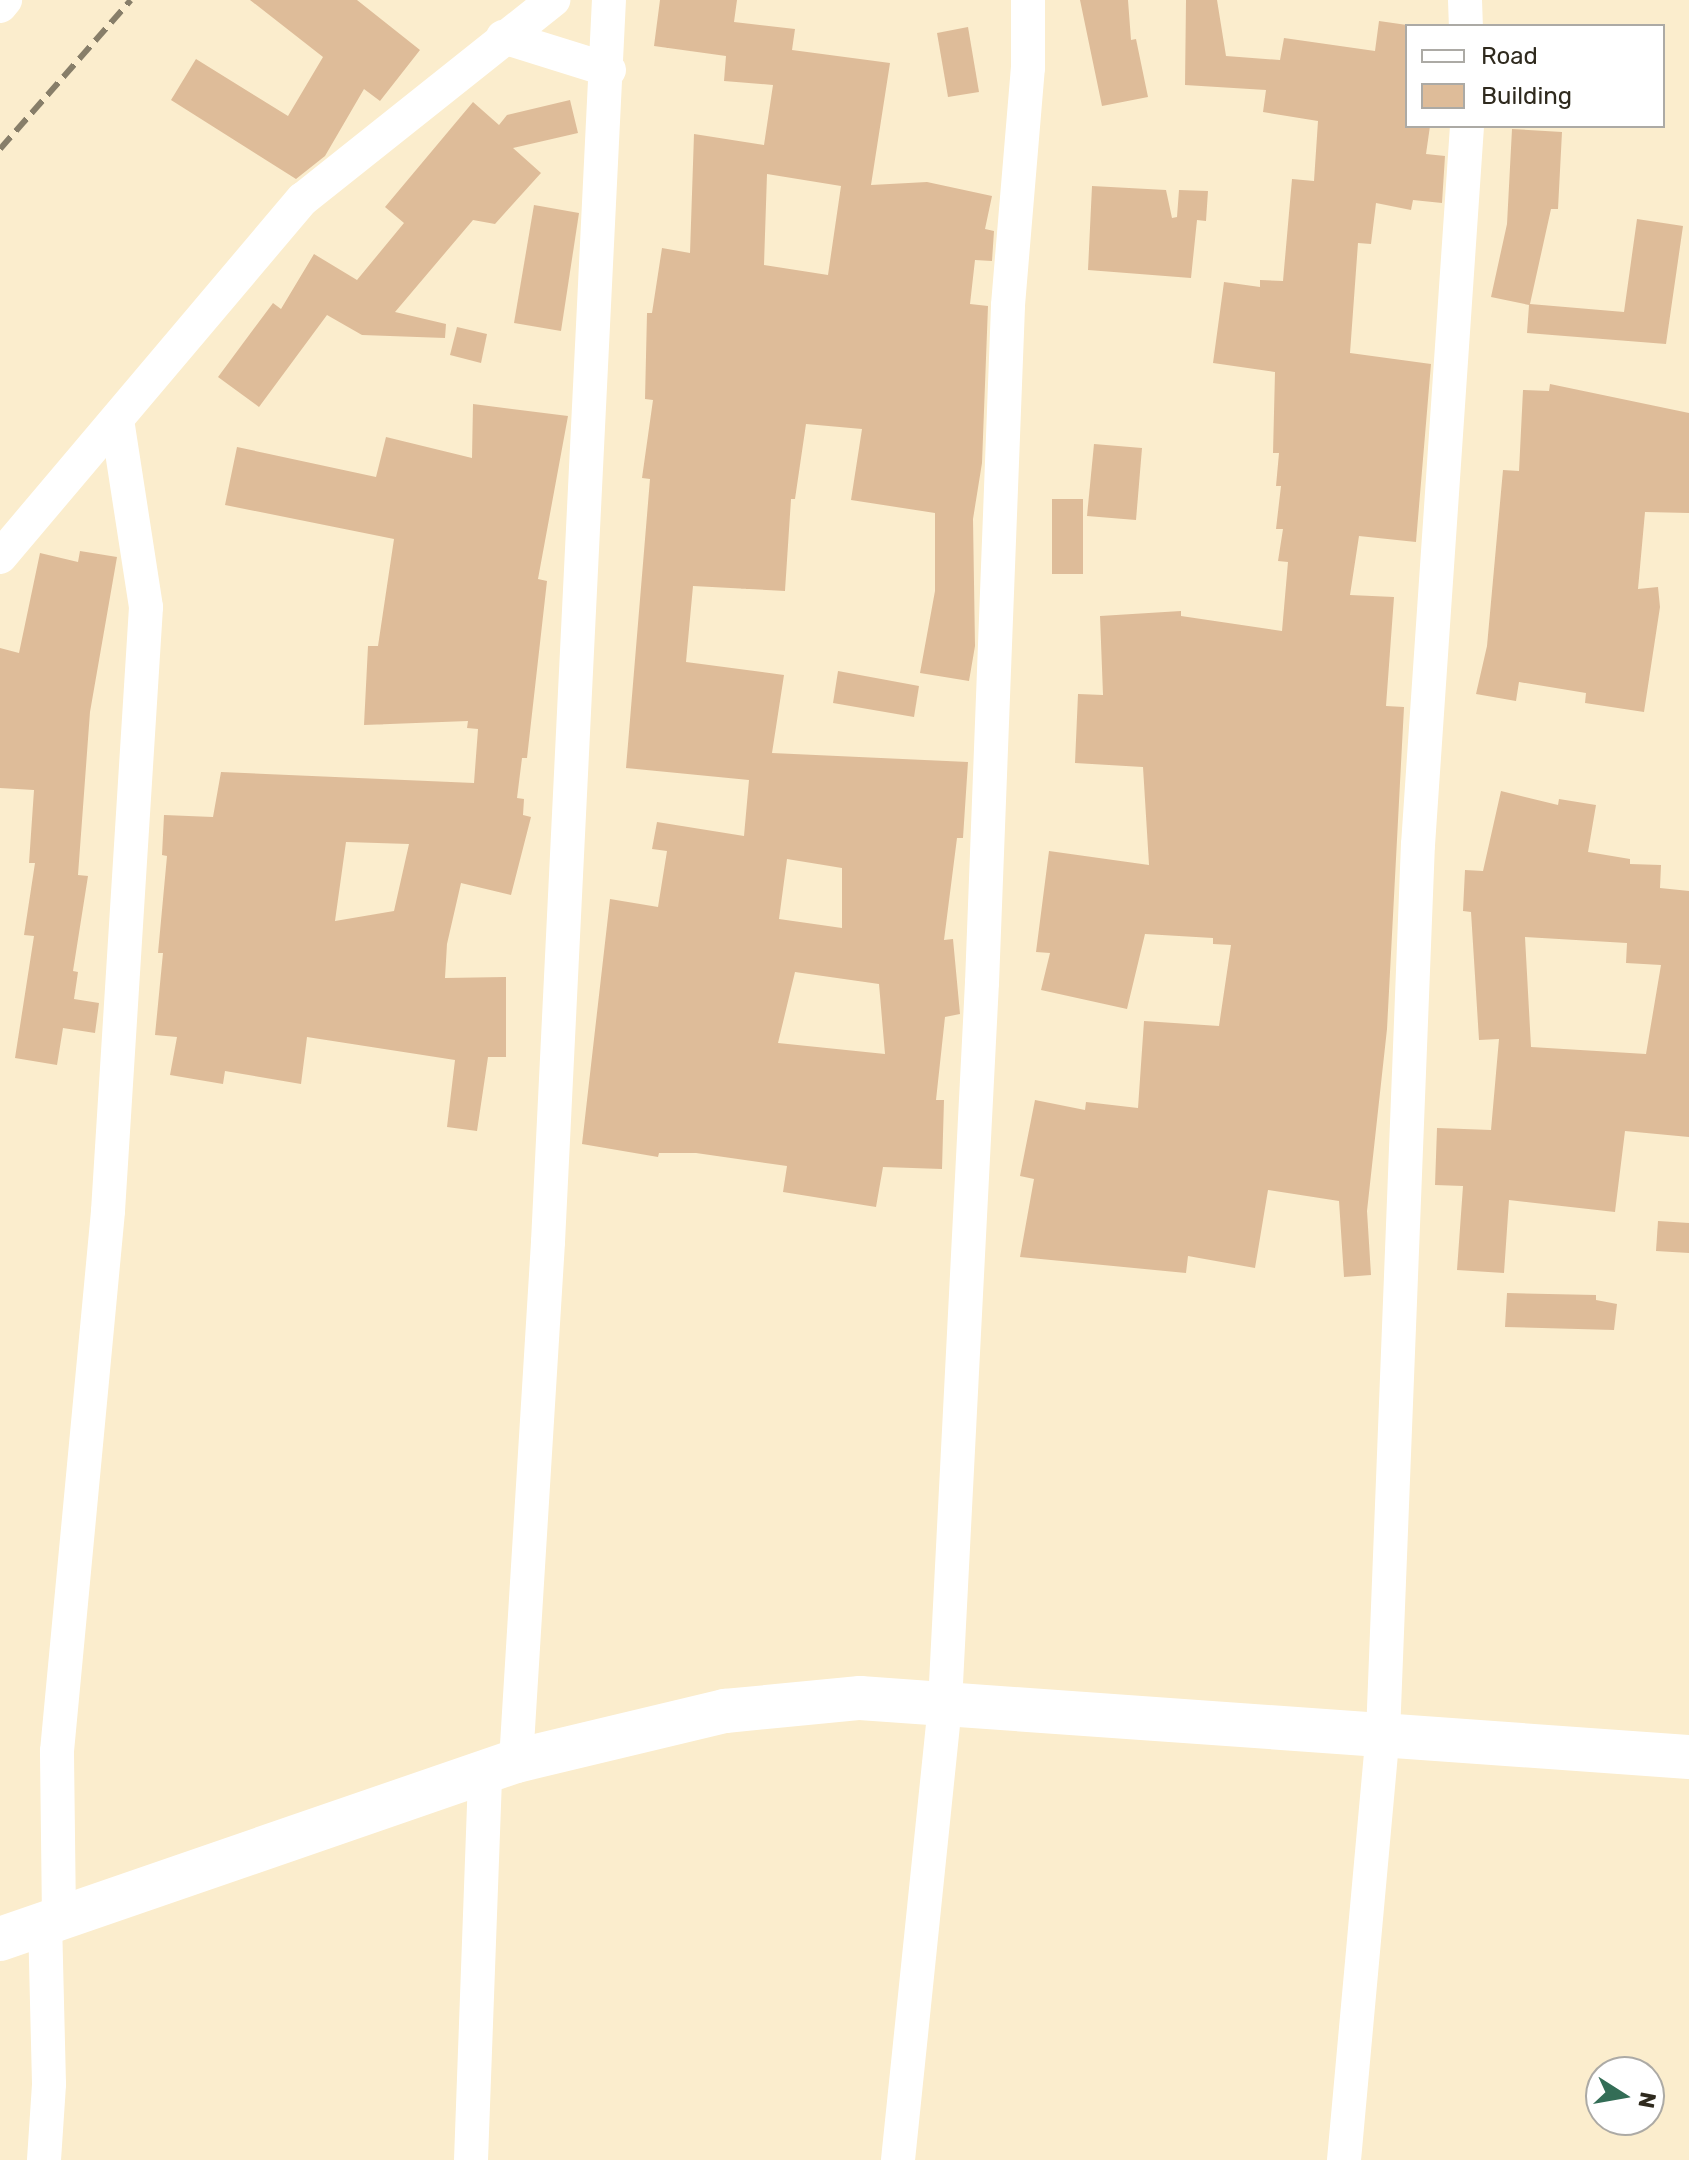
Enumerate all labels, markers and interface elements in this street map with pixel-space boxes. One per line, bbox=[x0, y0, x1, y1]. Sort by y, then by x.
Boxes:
legend bbox=[1405, 24, 1665, 128]
text: Road bbox=[1481, 42, 1538, 70]
text: Building bbox=[1481, 82, 1572, 110]
north arrow bbox=[1585, 2056, 1665, 2136]
text: N bbox=[1632, 2090, 1662, 2111]

